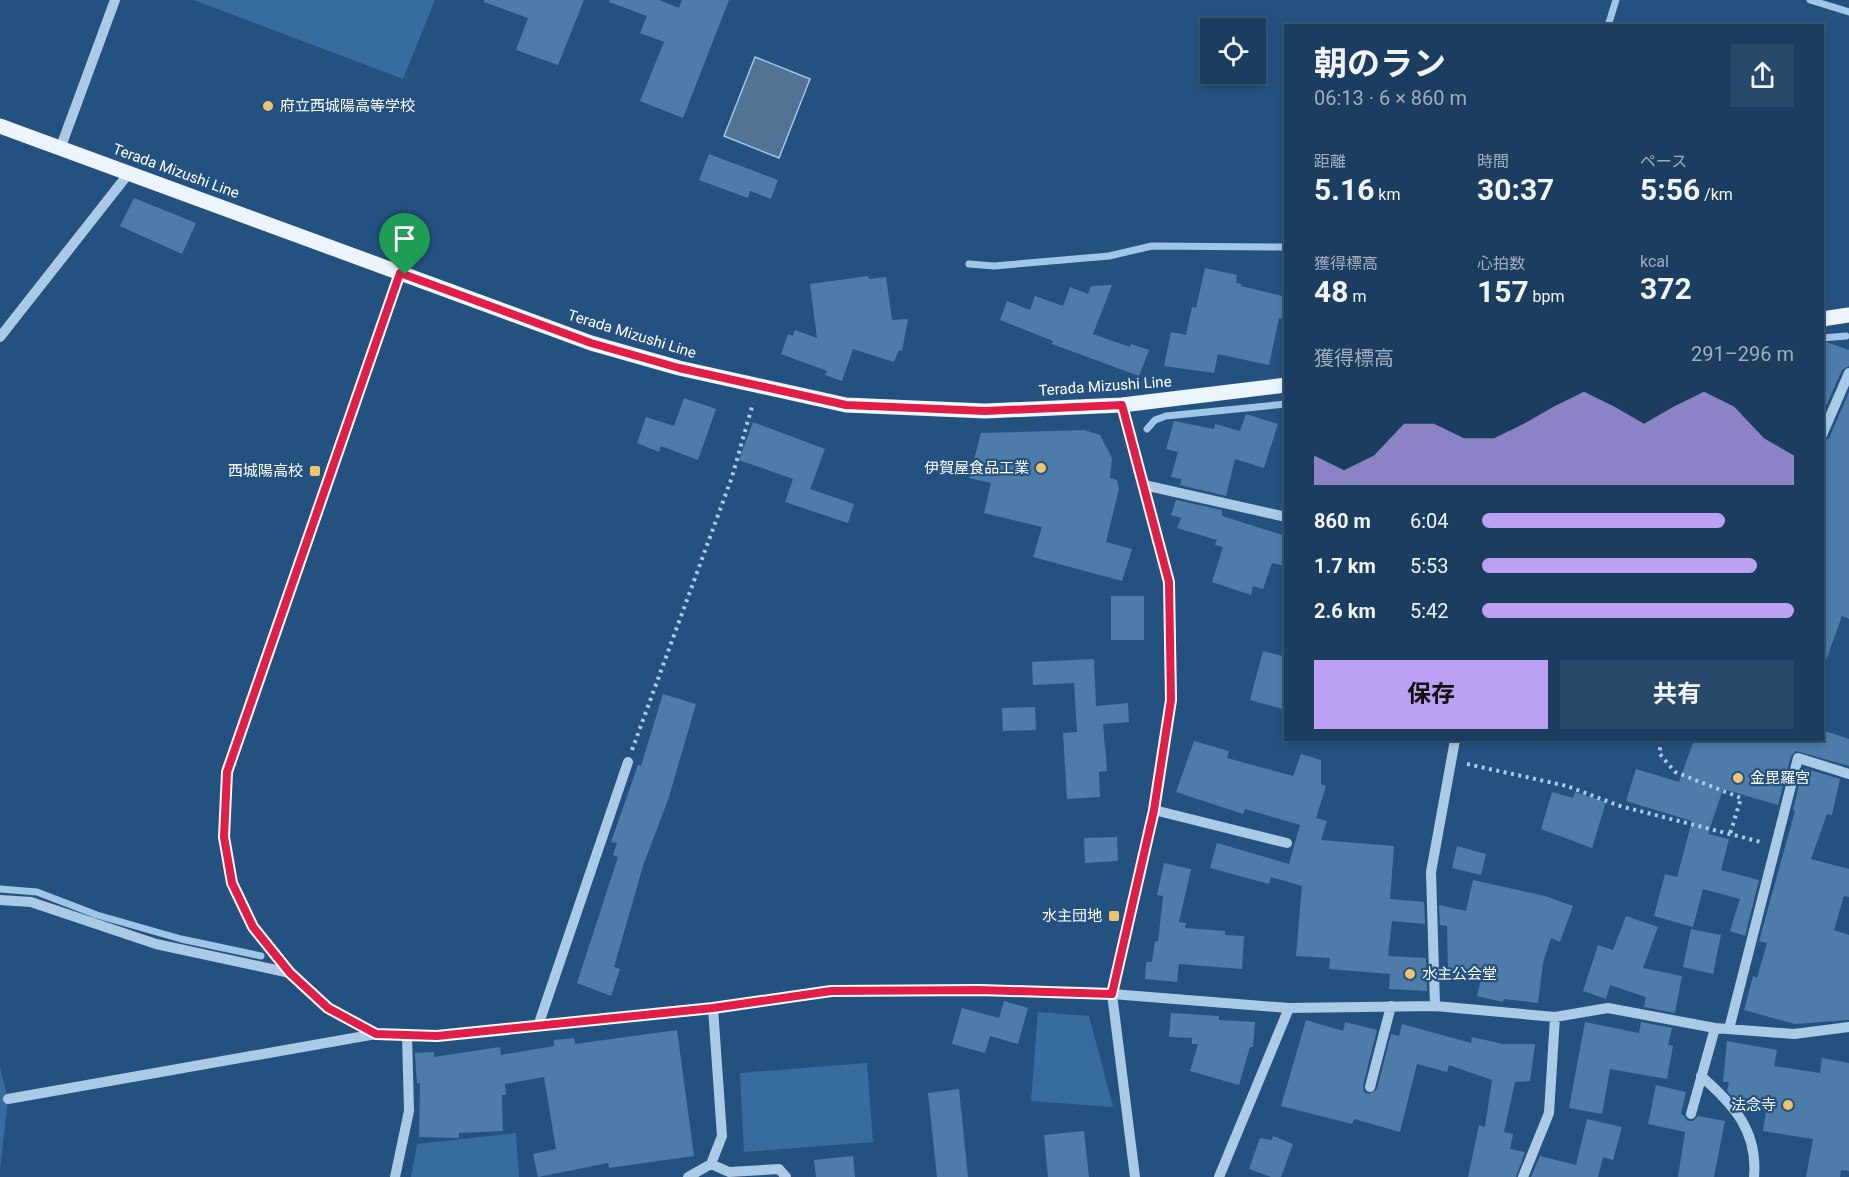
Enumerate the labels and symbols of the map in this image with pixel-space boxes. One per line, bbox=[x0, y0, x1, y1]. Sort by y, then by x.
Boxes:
place label: 府立西城陽高等学校 bbox=[280, 97, 415, 115]
marker: 府立西城陽高等学校 bbox=[261, 99, 275, 113]
street label: Terada Mizushi Line bbox=[110, 140, 242, 202]
pin bbox=[379, 213, 430, 275]
street label: Terada Mizushi Line bbox=[566, 306, 698, 362]
street label: Terada Mizushi Line bbox=[1038, 372, 1172, 400]
place label: 伊賀屋食品工業 bbox=[924, 459, 1029, 477]
marker: 伊賀屋食品工業 bbox=[1034, 461, 1048, 475]
place label: 西城陽高校 bbox=[228, 462, 303, 480]
marker: 西城陽高校 bbox=[308, 464, 322, 478]
place label: 金毘羅宮 bbox=[1750, 769, 1810, 787]
marker: 金毘羅宮 bbox=[1731, 771, 1745, 785]
place label: 水主団地 bbox=[1042, 907, 1102, 925]
marker: 水主団地 bbox=[1107, 909, 1121, 923]
place label: 水主公会堂 bbox=[1422, 965, 1497, 983]
marker: 水主公会堂 bbox=[1403, 967, 1417, 981]
place label: 法念寺 bbox=[1731, 1096, 1776, 1114]
marker: 法念寺 bbox=[1781, 1098, 1795, 1112]

